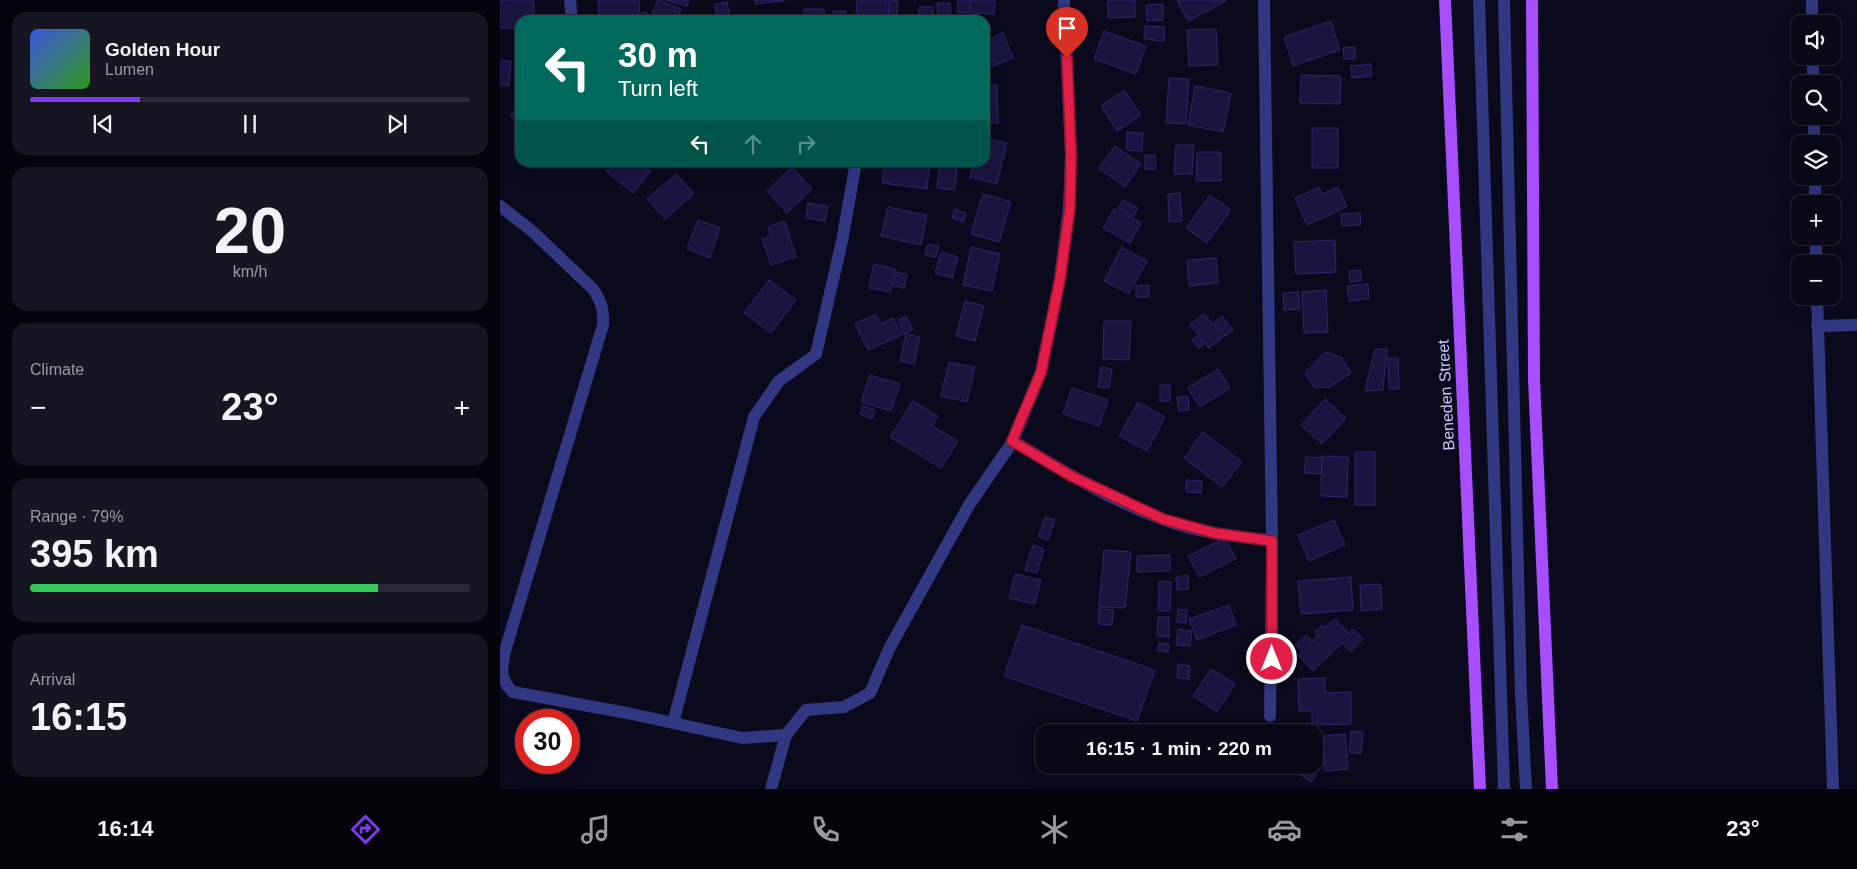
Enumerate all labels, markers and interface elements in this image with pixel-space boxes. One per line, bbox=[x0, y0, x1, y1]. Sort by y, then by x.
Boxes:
pin bbox=[1046, 7, 1088, 58]
icon: arrive bbox=[1053, 14, 1081, 42]
map controls bbox=[1791, 15, 1841, 305]
button: sound bbox=[1791, 15, 1841, 65]
icon: left bbox=[535, 35, 600, 100]
text: 30 m bbox=[618, 35, 698, 74]
text: Golden Hour bbox=[105, 39, 220, 60]
text: Lumen bbox=[105, 61, 154, 78]
button: search bbox=[1791, 75, 1841, 125]
text: Turn left bbox=[618, 76, 698, 101]
icon: previous bbox=[89, 110, 117, 138]
icon: pause bbox=[236, 110, 264, 138]
icon: next bbox=[383, 110, 411, 138]
icon: left bbox=[686, 130, 714, 158]
icon: ahead bbox=[739, 130, 767, 158]
icon: right bbox=[792, 130, 820, 158]
button: layers bbox=[1791, 135, 1841, 185]
text: 20 bbox=[214, 194, 286, 267]
button: + bbox=[1791, 195, 1841, 245]
button: − bbox=[1791, 255, 1841, 305]
text: km/h bbox=[233, 263, 267, 280]
street label: Beneden Street bbox=[1435, 338, 1457, 451]
text: Climate bbox=[30, 361, 84, 378]
text: 23° bbox=[221, 386, 279, 428]
text: − bbox=[30, 392, 46, 423]
text: + bbox=[454, 392, 470, 423]
text: Range · 79% bbox=[30, 508, 123, 525]
text: 395 km bbox=[30, 533, 159, 575]
position arrow bbox=[1245, 632, 1297, 684]
text: Arrival bbox=[30, 671, 75, 688]
text: 16:15 bbox=[30, 696, 127, 738]
speed limit sign: 30 bbox=[515, 709, 580, 774]
text: 16:15 · 1 min · 220 m bbox=[1086, 738, 1272, 759]
icon: directions bbox=[348, 812, 383, 847]
icon: music bbox=[578, 812, 613, 847]
icon: phone bbox=[808, 812, 843, 847]
icon: climate bbox=[1037, 812, 1072, 847]
icon: car bbox=[1267, 812, 1302, 847]
icon: filters bbox=[1497, 812, 1532, 847]
text: 16:14 bbox=[97, 816, 154, 841]
text: 23° bbox=[1726, 816, 1760, 841]

